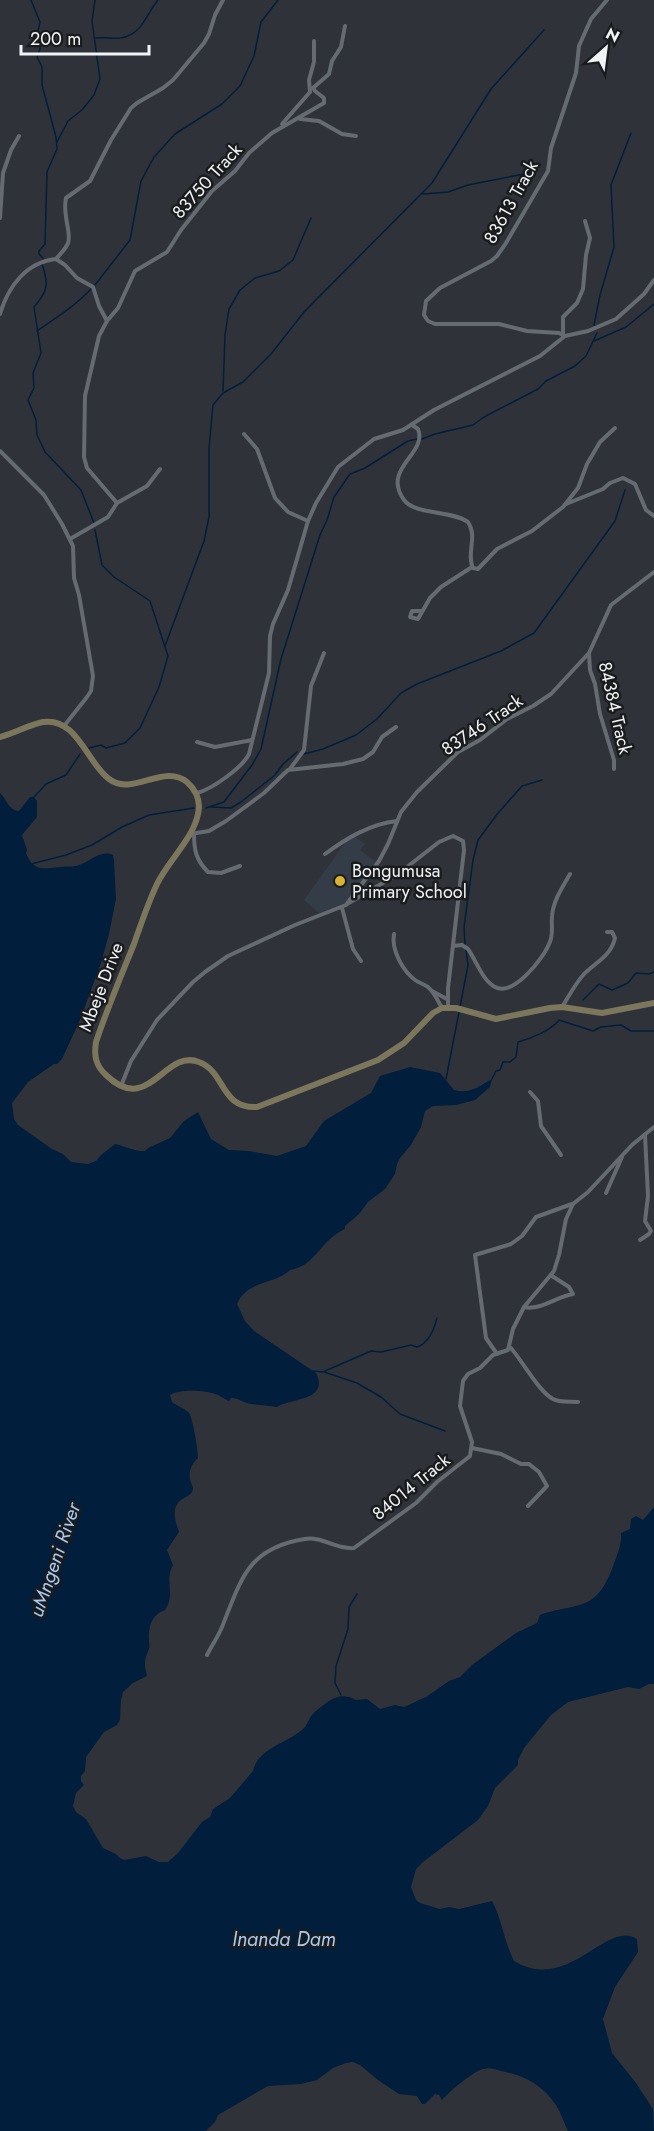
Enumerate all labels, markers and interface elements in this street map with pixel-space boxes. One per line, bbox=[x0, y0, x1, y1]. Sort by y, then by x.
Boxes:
scale bar bbox=[21, 18, 148, 56]
north arrow bbox=[576, 18, 636, 78]
text: N bbox=[602, 22, 624, 48]
text: 200 m bbox=[30, 26, 81, 52]
street label: 83750 Track bbox=[166, 138, 248, 224]
street label: 83613 Track bbox=[477, 156, 545, 248]
street label: 84384 Track bbox=[592, 659, 638, 757]
street label: 83746 Track bbox=[436, 688, 528, 762]
place label: Bongumusa Primary School bbox=[352, 858, 467, 905]
marker: Bongumusa Primary School bbox=[333, 874, 347, 888]
street label: Mbeje Drive bbox=[72, 939, 130, 1035]
street label: 84014 Track bbox=[367, 1447, 456, 1526]
water label: uMngeni River bbox=[22, 1498, 89, 1621]
water label: Inanda Dam bbox=[232, 1925, 336, 1954]

